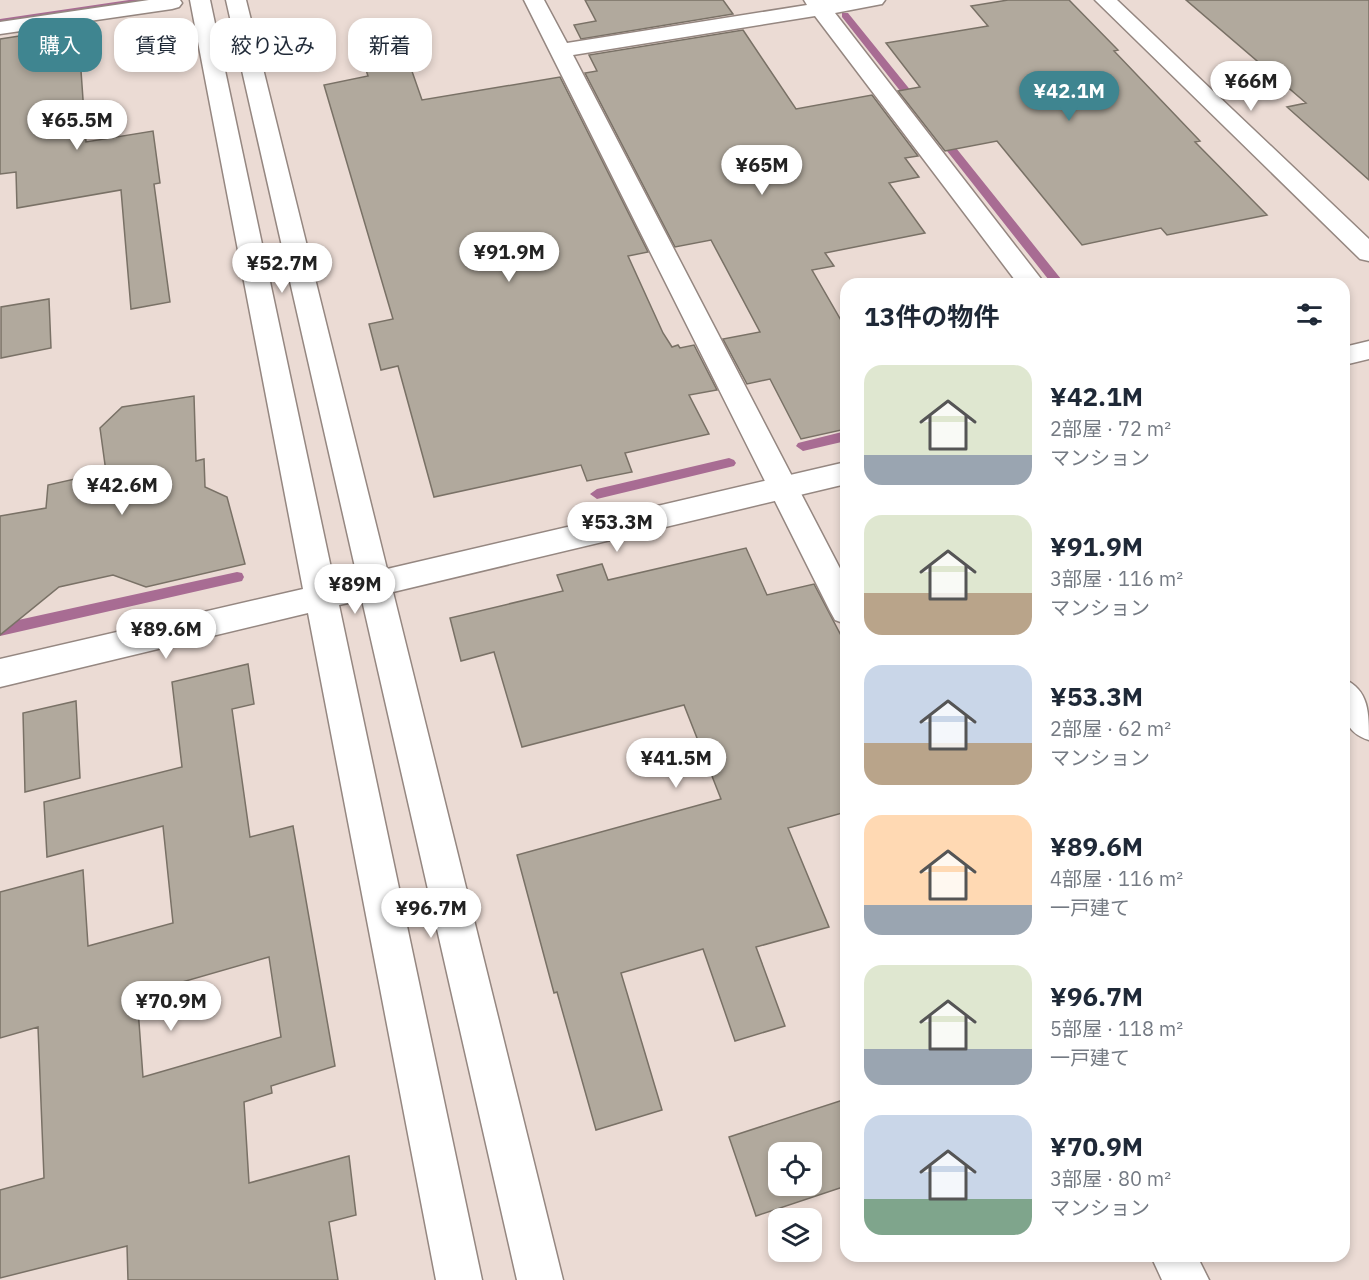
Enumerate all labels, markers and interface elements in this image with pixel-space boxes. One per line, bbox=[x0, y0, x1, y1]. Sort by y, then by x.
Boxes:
chip: 購入 bbox=[18, 18, 102, 72]
chip: 賃貸 bbox=[114, 18, 198, 72]
chip: 絞り込み bbox=[210, 18, 336, 72]
chip: 新着 bbox=[348, 18, 432, 72]
pin: ¥66M bbox=[1215, 61, 1287, 112]
text: ¥66M bbox=[1224, 67, 1278, 94]
pin: ¥42.1M bbox=[1020, 71, 1118, 122]
text: ¥42.1M bbox=[1033, 77, 1105, 104]
pin: ¥65.5M bbox=[28, 100, 126, 151]
text: ¥65.5M bbox=[41, 106, 113, 133]
pin: ¥65M bbox=[726, 145, 798, 196]
text: ¥65M bbox=[735, 151, 789, 178]
pin: ¥91.9M bbox=[460, 232, 558, 283]
text: ¥91.9M bbox=[473, 238, 545, 265]
pin: ¥52.7M bbox=[233, 243, 331, 294]
text: ¥52.7M bbox=[246, 249, 318, 276]
icon: filters bbox=[1293, 298, 1326, 331]
text: 13件の物件 bbox=[864, 299, 999, 333]
text: ¥42.1M bbox=[1050, 379, 1143, 413]
icon: home bbox=[912, 389, 984, 461]
text: 2部屋 · 72 m² bbox=[1050, 415, 1171, 442]
text: マンション bbox=[1050, 444, 1150, 471]
pin: ¥42.6M bbox=[73, 465, 171, 516]
text: ¥42.6M bbox=[86, 471, 158, 498]
pin: ¥53.3M bbox=[568, 502, 666, 553]
text: ¥53.3M bbox=[581, 508, 653, 535]
text: ¥91.9M bbox=[1050, 529, 1143, 563]
icon: home bbox=[912, 539, 984, 611]
pin: ¥89M bbox=[319, 564, 391, 615]
text: 3部屋 · 116 m² bbox=[1050, 565, 1183, 592]
text: ¥89M bbox=[328, 570, 382, 597]
text: マンション bbox=[1050, 594, 1150, 621]
pin: ¥89.6M bbox=[117, 609, 215, 660]
text: ¥89.6M bbox=[130, 615, 202, 642]
text: ¥53.3M bbox=[1050, 679, 1143, 713]
icon: home bbox=[912, 689, 984, 761]
text: 2部屋 · 62 m² bbox=[1050, 715, 1171, 742]
pin: ¥41.5M bbox=[627, 738, 725, 789]
text: ¥41.5M bbox=[640, 744, 712, 771]
text: マンション bbox=[1050, 744, 1150, 771]
text: ¥89.6M bbox=[1050, 829, 1143, 863]
icon: home bbox=[912, 839, 984, 911]
text: 4部屋 · 116 m² bbox=[1050, 865, 1183, 892]
pin: ¥96.7M bbox=[382, 888, 480, 939]
text: ¥96.7M bbox=[395, 894, 467, 921]
text: 一戸建て bbox=[1050, 894, 1130, 921]
text: ¥96.7M bbox=[1050, 979, 1143, 1013]
pin: ¥70.9M bbox=[122, 981, 220, 1032]
text: ¥70.9M bbox=[135, 987, 207, 1014]
icon: home bbox=[912, 989, 984, 1061]
text: 5部屋 · 118 m² bbox=[1050, 1015, 1183, 1042]
text: 一戸建て bbox=[1050, 1044, 1130, 1071]
text: ¥70.9M bbox=[1050, 1129, 1143, 1163]
icon: home bbox=[912, 1139, 984, 1211]
map controls bbox=[768, 1142, 822, 1262]
button: locate bbox=[768, 1142, 822, 1196]
text: 3部屋 · 80 m² bbox=[1050, 1165, 1171, 1192]
text: マンション bbox=[1050, 1194, 1150, 1221]
button: layers bbox=[768, 1208, 822, 1262]

